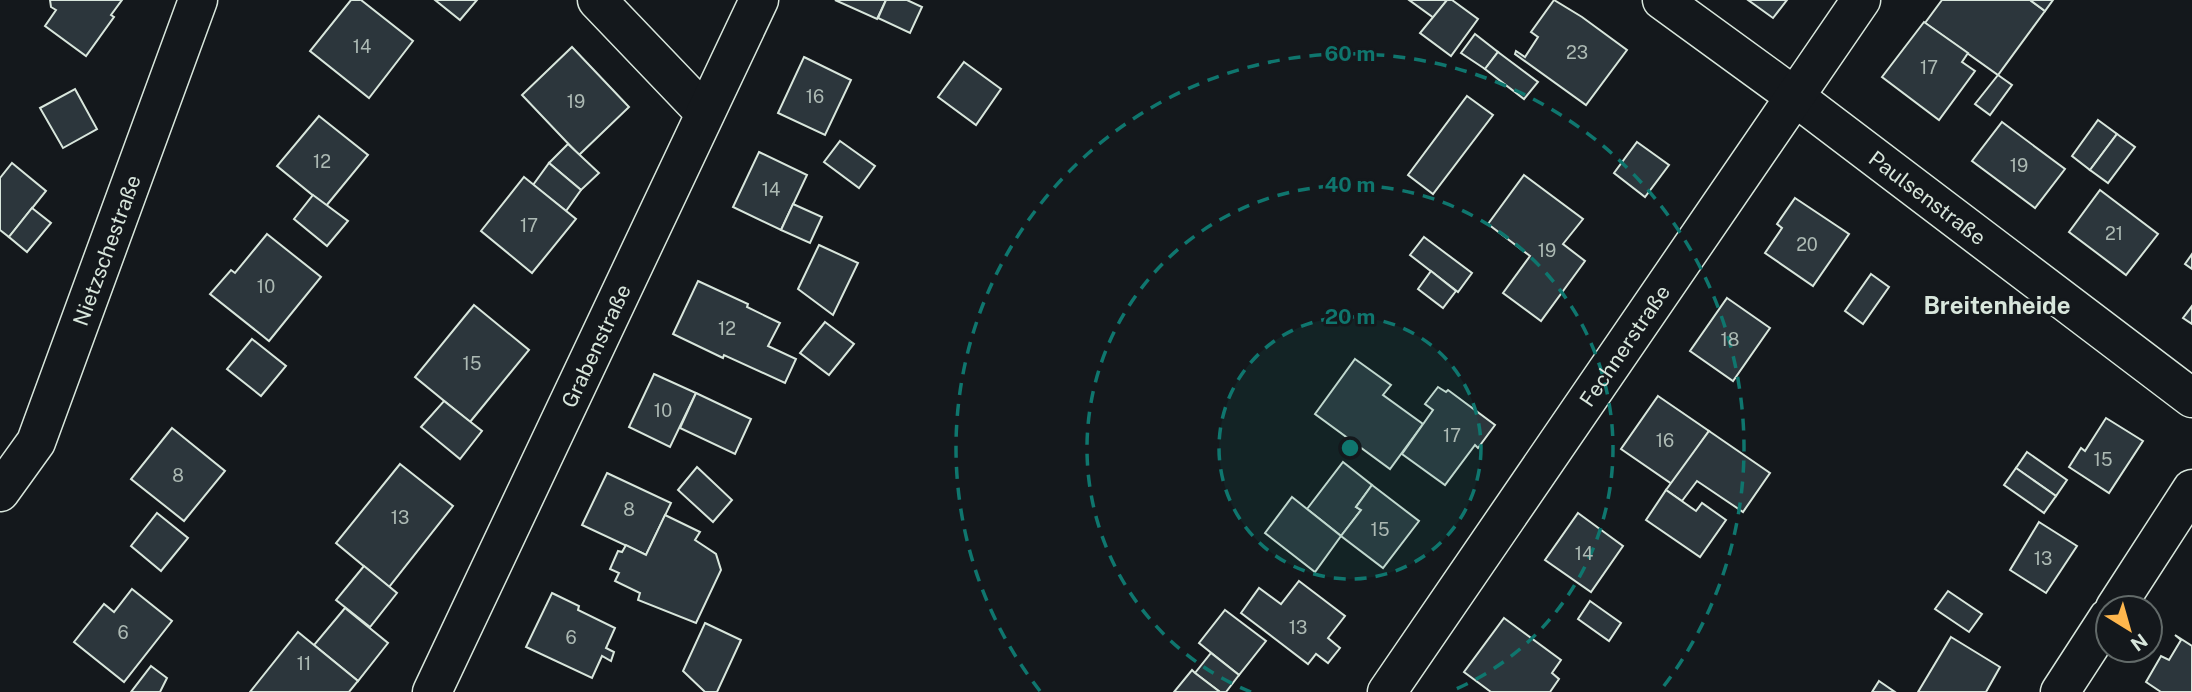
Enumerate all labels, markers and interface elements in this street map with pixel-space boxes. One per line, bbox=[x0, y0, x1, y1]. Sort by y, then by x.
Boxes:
house number: 14 bbox=[353, 36, 371, 57]
text: 60 m bbox=[1325, 41, 1375, 66]
house number: 23 bbox=[1566, 42, 1588, 63]
house number: 17 bbox=[1920, 57, 1938, 78]
house number: 16 bbox=[806, 86, 824, 107]
house number: 19 bbox=[567, 91, 585, 112]
street label: Paulsenstraße bbox=[1864, 145, 1991, 250]
house number: 12 bbox=[313, 151, 331, 172]
house number: 19 bbox=[2010, 155, 2028, 176]
street label: Nietzschestraße bbox=[67, 171, 145, 329]
text: 40 m bbox=[1325, 172, 1375, 197]
house number: 14 bbox=[762, 179, 780, 200]
house number: 17 bbox=[520, 215, 538, 236]
house number: 21 bbox=[2105, 223, 2123, 244]
house number: 20 bbox=[1796, 234, 1818, 255]
house number: 19 bbox=[1538, 240, 1556, 261]
house number: 10 bbox=[257, 276, 275, 297]
street label: Grabenstraße bbox=[556, 280, 635, 411]
street label: Fechnerstraße bbox=[1574, 280, 1675, 411]
district label: Breitenheide bbox=[1923, 291, 2071, 319]
text: 20 m bbox=[1325, 304, 1375, 329]
house number: 12 bbox=[718, 318, 736, 339]
house number: 18 bbox=[1721, 329, 1739, 350]
house number: 15 bbox=[463, 353, 481, 374]
house number: 10 bbox=[654, 400, 672, 421]
house number: 17 bbox=[1443, 425, 1461, 446]
house number: 16 bbox=[1656, 430, 1674, 451]
centre of rings bbox=[1338, 436, 1362, 460]
house number: 15 bbox=[2094, 449, 2112, 470]
house number: 8 bbox=[172, 465, 184, 486]
house number: 8 bbox=[623, 499, 635, 520]
house number: 13 bbox=[391, 507, 409, 528]
house number: 15 bbox=[1371, 519, 1389, 540]
house number: 14 bbox=[1575, 543, 1593, 564]
house number: 13 bbox=[2034, 548, 2052, 569]
north arrow bbox=[2094, 594, 2164, 664]
house number: 13 bbox=[1289, 617, 1307, 638]
house number: 6 bbox=[117, 622, 129, 643]
house number: 6 bbox=[565, 627, 577, 648]
text: N bbox=[2127, 629, 2152, 656]
house number: 11 bbox=[297, 653, 311, 674]

